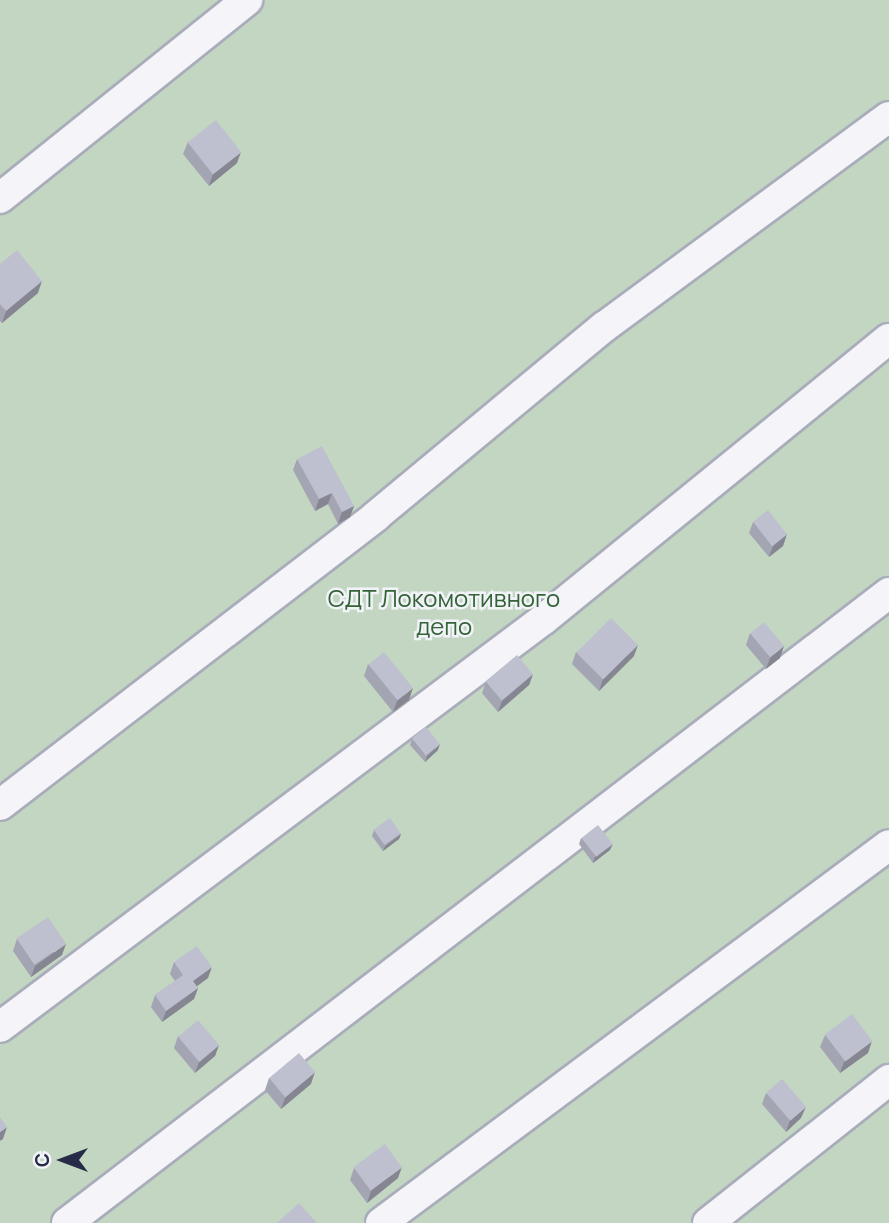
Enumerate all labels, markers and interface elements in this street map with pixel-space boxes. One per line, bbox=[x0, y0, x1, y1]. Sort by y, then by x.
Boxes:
park label: СДТ Локомотивного депо bbox=[328, 584, 560, 640]
north arrow bbox=[28, 1125, 98, 1195]
text: С bbox=[29, 1153, 55, 1167]

